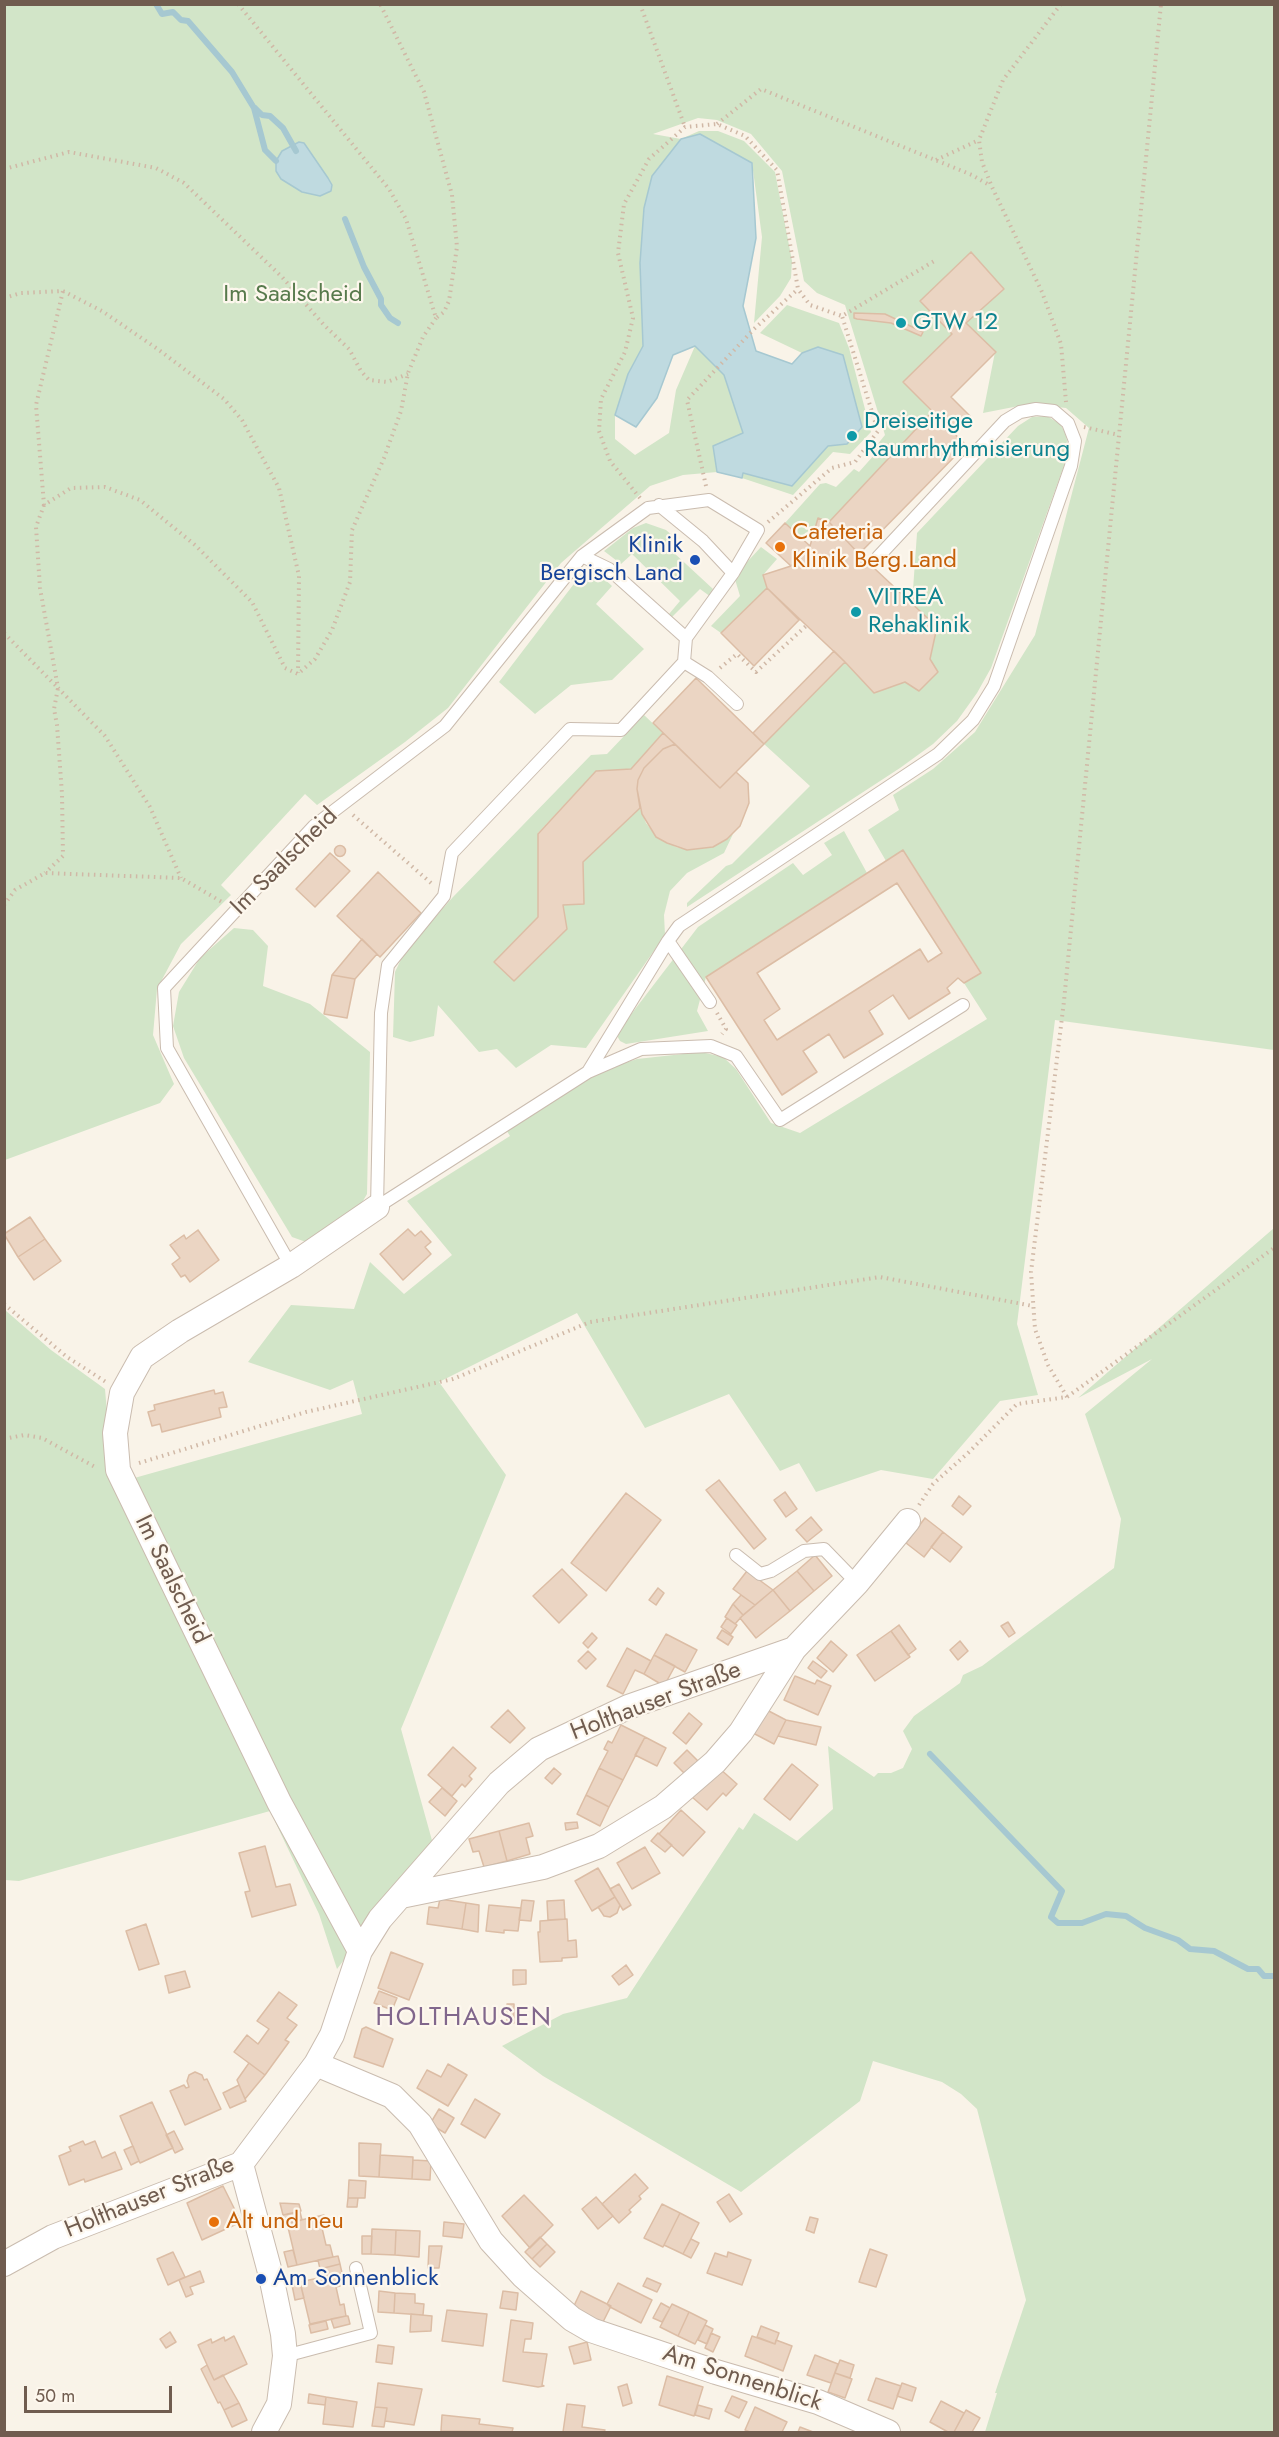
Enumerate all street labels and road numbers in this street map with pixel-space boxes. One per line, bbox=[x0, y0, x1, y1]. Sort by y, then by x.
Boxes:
street label: Im Saalscheid bbox=[225, 802, 345, 922]
street label: Im Saalscheid bbox=[127, 1511, 215, 1649]
street label: Holthauser Straße bbox=[567, 1656, 745, 1748]
street label: Holthauser Straße bbox=[61, 2151, 239, 2245]
street label: Am Sonnenblick bbox=[659, 2340, 825, 2418]

